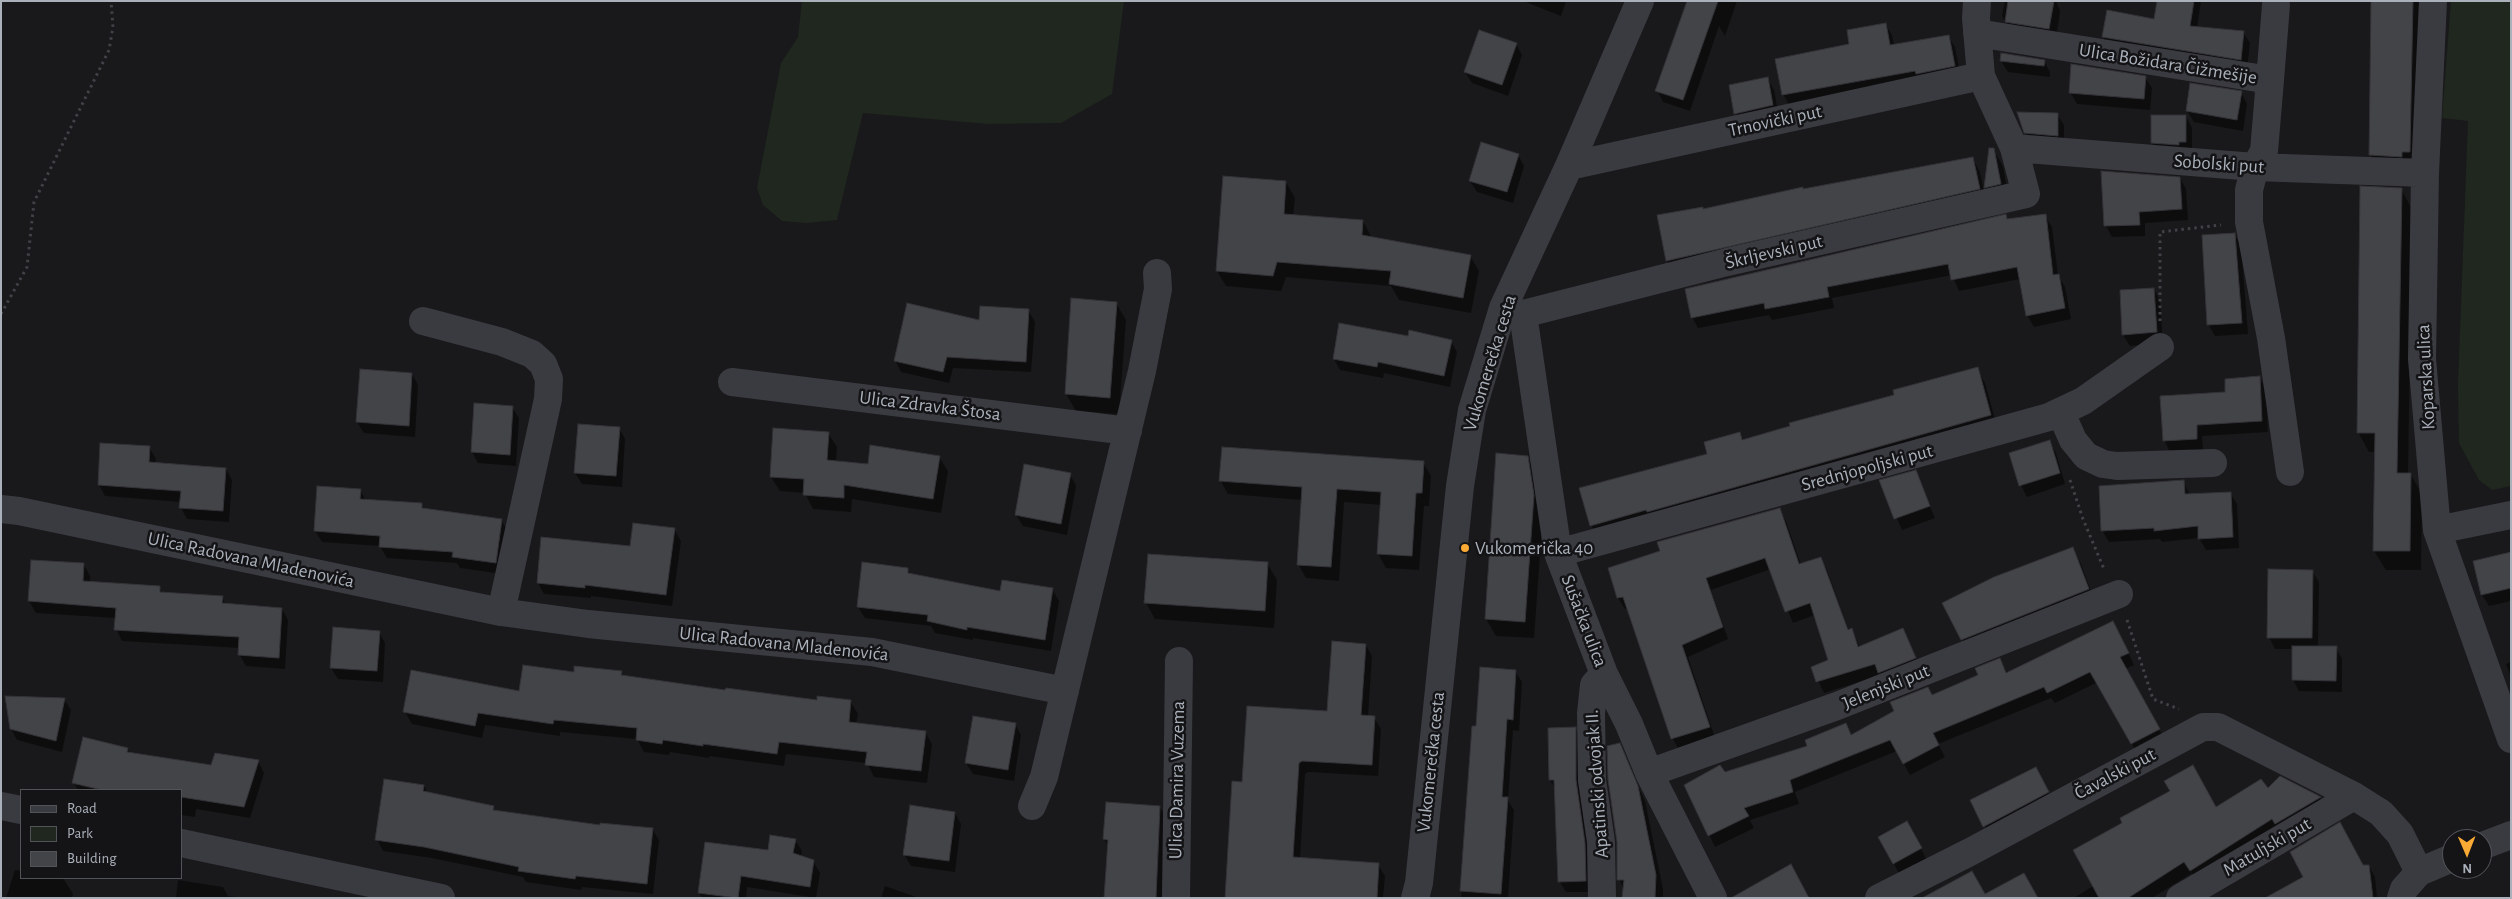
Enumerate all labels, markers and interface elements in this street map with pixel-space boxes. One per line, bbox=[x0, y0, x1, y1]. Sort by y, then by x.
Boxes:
street label: Ulica Božidara Čižmešije bbox=[2077, 39, 2259, 89]
street label: Trnovički put bbox=[1726, 100, 1824, 142]
street label: Sobolski put bbox=[2173, 149, 2265, 179]
street label: Škrljevski put bbox=[1723, 230, 1825, 274]
street label: Vukomerečka cesta bbox=[1458, 292, 1522, 434]
street label: Koparska ulica bbox=[2412, 324, 2440, 430]
street label: Ulica Zdravka Štosa bbox=[858, 386, 1002, 426]
street label: Srednjopoljski put bbox=[1799, 439, 1935, 497]
street label: Ulica Radovana Mladenovića bbox=[146, 527, 356, 593]
place label: Vukomerička 40 bbox=[1475, 537, 1593, 559]
marker: Vukomerička 40 bbox=[1459, 542, 1471, 554]
street label: Sušačka ulica bbox=[1556, 572, 1612, 670]
street label: Ulica Radovana Mladenovića bbox=[678, 622, 890, 666]
street label: Jelenjski put bbox=[1839, 659, 1933, 715]
street label: Vukomerečka cesta bbox=[1412, 691, 1450, 833]
street label: Ulica Damira Vuzema bbox=[1164, 701, 1190, 859]
street label: Apatinski odvojak II. bbox=[1580, 709, 1614, 859]
street label: Čavalski put bbox=[2071, 743, 2159, 805]
legend bbox=[20, 789, 182, 879]
text: Road bbox=[67, 801, 97, 816]
street label: Matuljski put bbox=[2219, 813, 2315, 881]
text: Park bbox=[67, 826, 93, 841]
north arrow bbox=[2442, 829, 2492, 879]
text: Building bbox=[67, 851, 117, 866]
text: N bbox=[2462, 861, 2472, 875]

